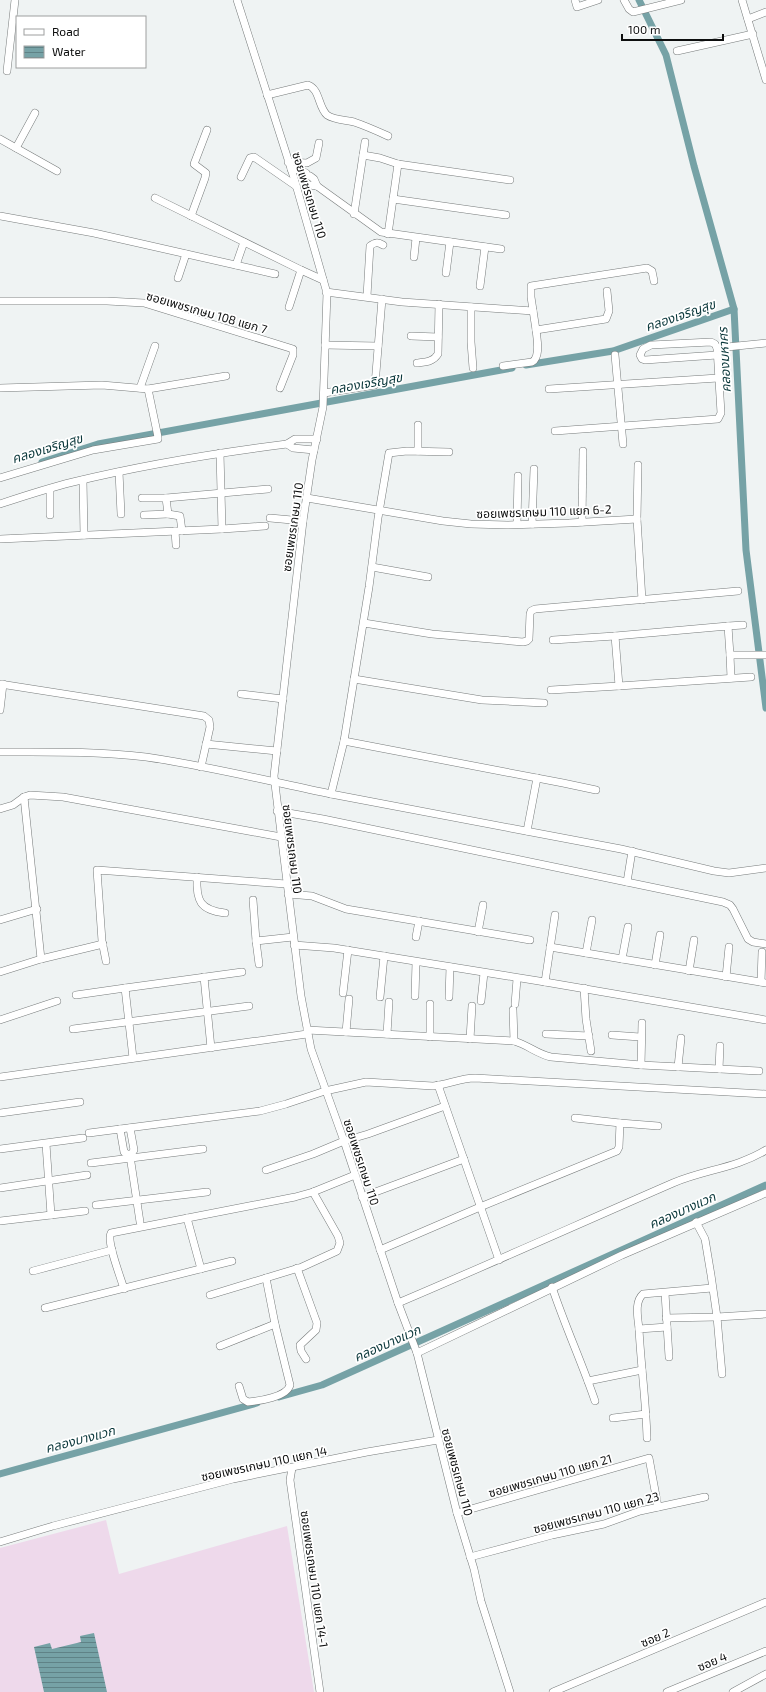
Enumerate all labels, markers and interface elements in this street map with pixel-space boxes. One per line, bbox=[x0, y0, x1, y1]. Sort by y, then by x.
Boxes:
legend bbox=[16, 16, 146, 68]
scale bar bbox=[622, 16, 723, 42]
text: 100 m bbox=[628, 22, 660, 36]
text: Road bbox=[52, 24, 80, 38]
text: Water bbox=[52, 44, 86, 58]
street label: ซอยเพชรเกษม 110 bbox=[290, 150, 330, 240]
street label: ซอยเพชรเกษม 108 แยก 7 bbox=[145, 288, 269, 336]
water label: คลองเจริญสุข bbox=[643, 295, 718, 335]
water label: คลองมหาศร bbox=[714, 325, 734, 393]
water label: คลองเจริญสุข bbox=[329, 369, 404, 398]
water label: คลองเจริญสุข bbox=[10, 429, 85, 467]
street label: ซอยเพชรเกษม 110 bbox=[279, 481, 305, 573]
street label: ซอยเพชรเกษม 110 แยก 6-2 bbox=[476, 502, 612, 520]
street label: ซอยเพชรเกษม 110 bbox=[281, 803, 305, 895]
street label: ซอยเพชรเกษม 110 bbox=[341, 1117, 383, 1207]
water label: คลองบางแวก bbox=[646, 1188, 719, 1232]
water label: คลองบางแวก bbox=[351, 1321, 424, 1365]
water label: คลองบางแวก bbox=[43, 1422, 118, 1456]
street label: ซอยเพชรเกษม 110 bbox=[440, 1427, 476, 1517]
street label: ซอยเพชรเกษม 110 แยก 14 bbox=[200, 1443, 328, 1483]
street label: ซอยเพชรเกษม 110 แยก 21 bbox=[487, 1451, 613, 1499]
street label: ซอยเพชรเกษม 110 แยก 23 bbox=[532, 1488, 660, 1536]
street label: ซอยเพชรเกษม 110 แยก 14-1 bbox=[298, 1510, 332, 1648]
street label: ซอย 2 bbox=[638, 1625, 672, 1649]
street label: ซอย 4 bbox=[695, 1649, 729, 1673]

